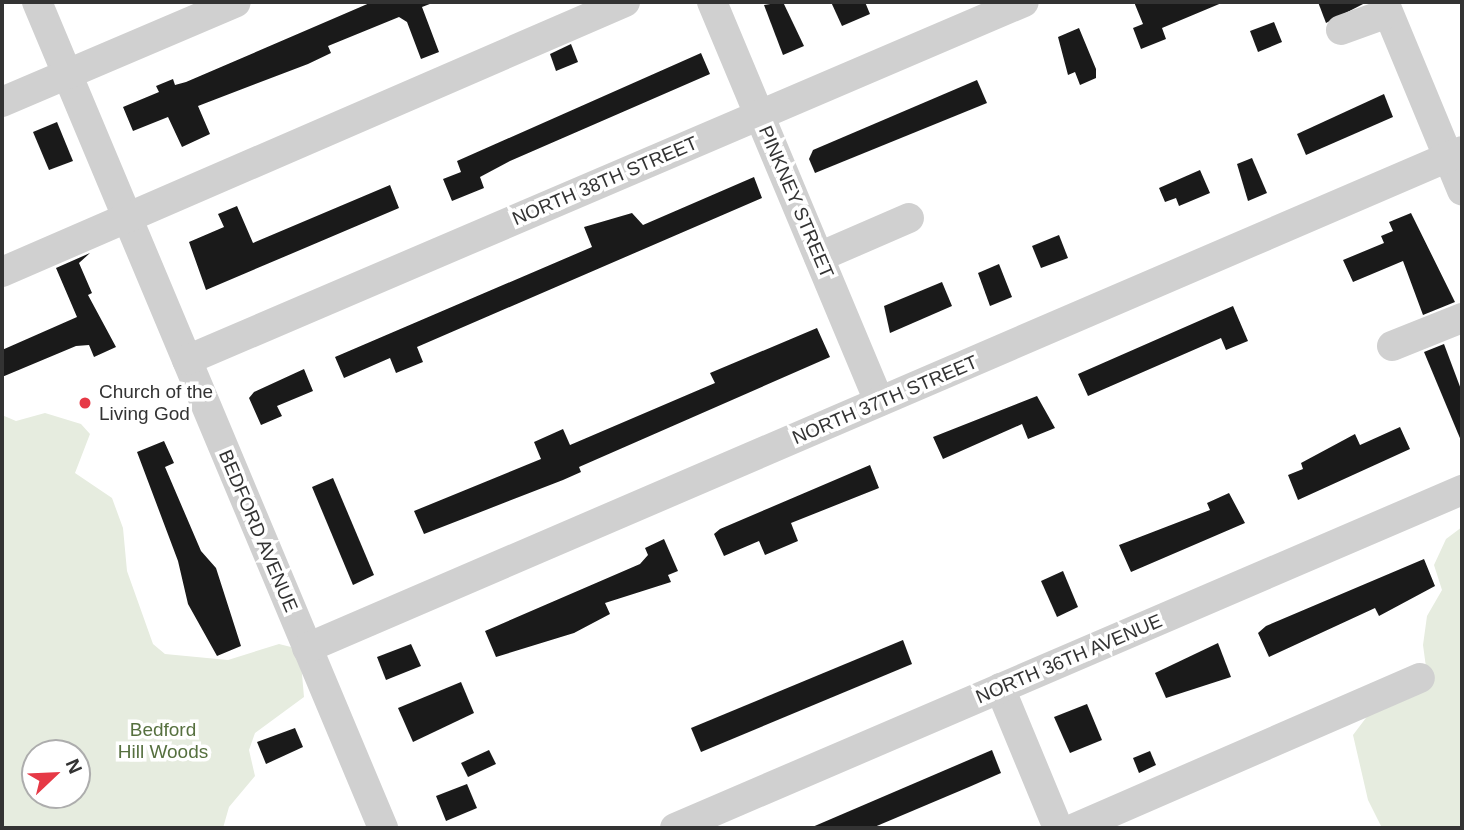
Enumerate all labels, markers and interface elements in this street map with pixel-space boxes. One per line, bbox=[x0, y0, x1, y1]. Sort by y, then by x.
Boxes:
street label: PINKNEY STREET bbox=[754, 122, 838, 282]
street label: NORTH 38TH STREET bbox=[509, 132, 701, 230]
street label: NORTH 37TH STREET bbox=[789, 351, 981, 449]
place label: Church of the Living God bbox=[99, 381, 213, 425]
marker: Church of the Living God bbox=[77, 395, 93, 411]
street label: BEDFORD AVENUE bbox=[213, 446, 303, 616]
street label: NORTH 36TH AVENUE bbox=[972, 609, 1166, 709]
park label: Bedford Hill Woods bbox=[118, 719, 208, 763]
north arrow bbox=[21, 739, 91, 809]
text: N bbox=[62, 756, 86, 777]

